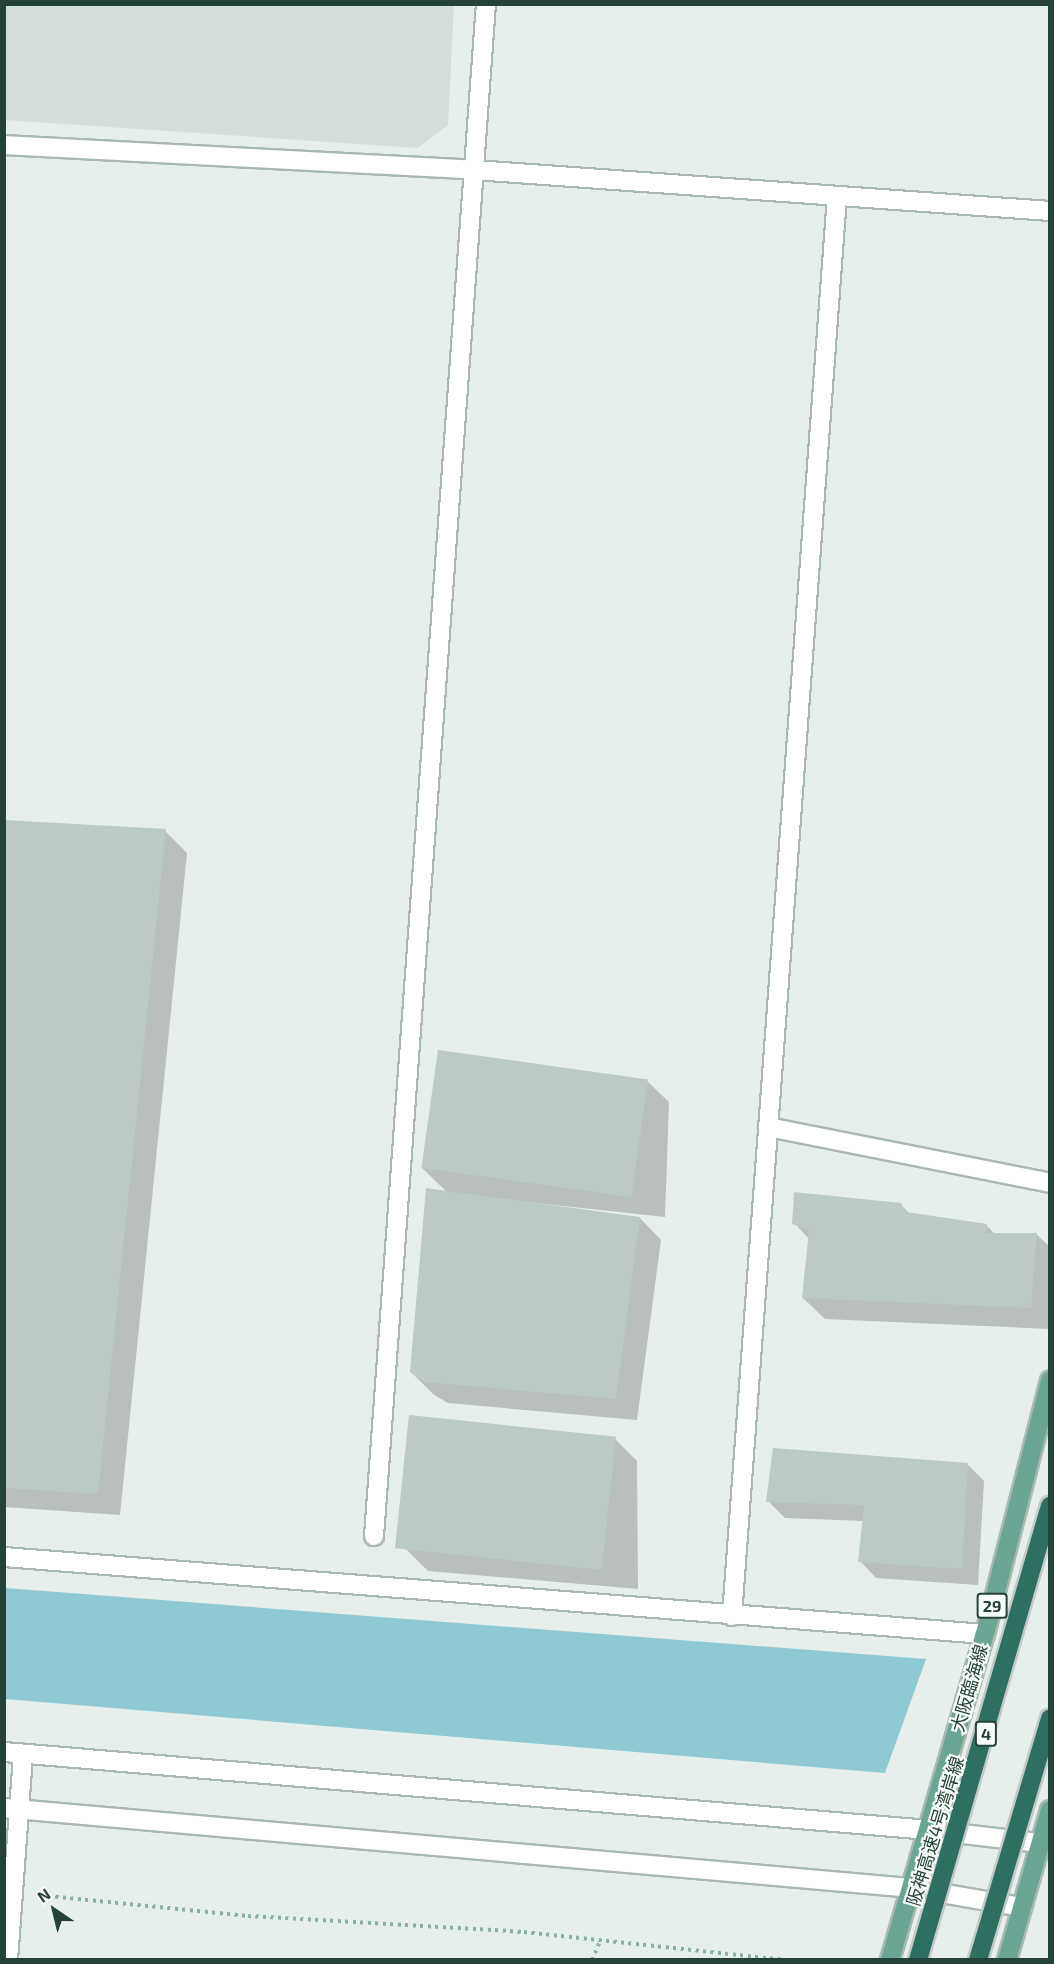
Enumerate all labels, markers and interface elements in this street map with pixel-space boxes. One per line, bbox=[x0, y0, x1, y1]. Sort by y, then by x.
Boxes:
road number: 29 bbox=[976, 1593, 1008, 1619]
street label: 大阪臨海線 bbox=[946, 1642, 992, 1734]
road number: 4 bbox=[974, 1721, 998, 1747]
street label: 阪神高速4号湾岸線 bbox=[902, 1754, 968, 1908]
north arrow bbox=[24, 1880, 84, 1940]
text: N bbox=[33, 1884, 54, 1906]

